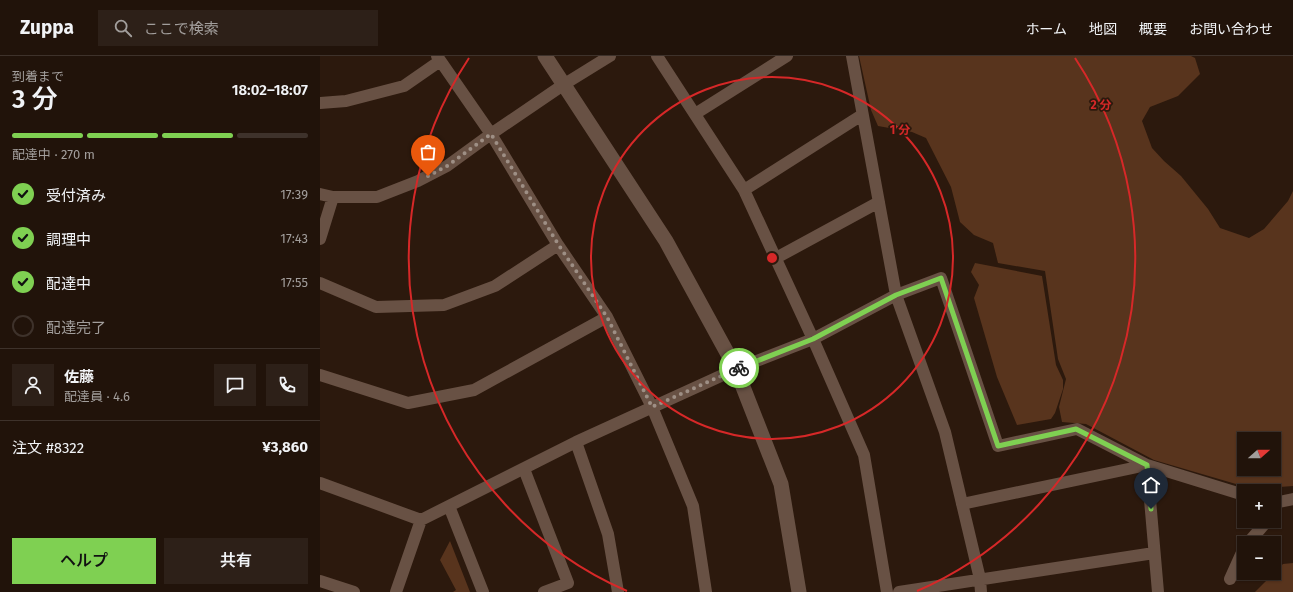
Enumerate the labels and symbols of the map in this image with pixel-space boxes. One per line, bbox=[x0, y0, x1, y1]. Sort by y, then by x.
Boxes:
text: 2 分 bbox=[1090, 98, 1112, 112]
text: 1 分 bbox=[890, 123, 910, 137]
pin bbox=[411, 135, 445, 176]
centre of rings bbox=[765, 251, 779, 265]
courier bbox=[719, 348, 759, 388]
north arrow bbox=[1237, 432, 1281, 476]
pin bbox=[1134, 468, 1168, 509]

